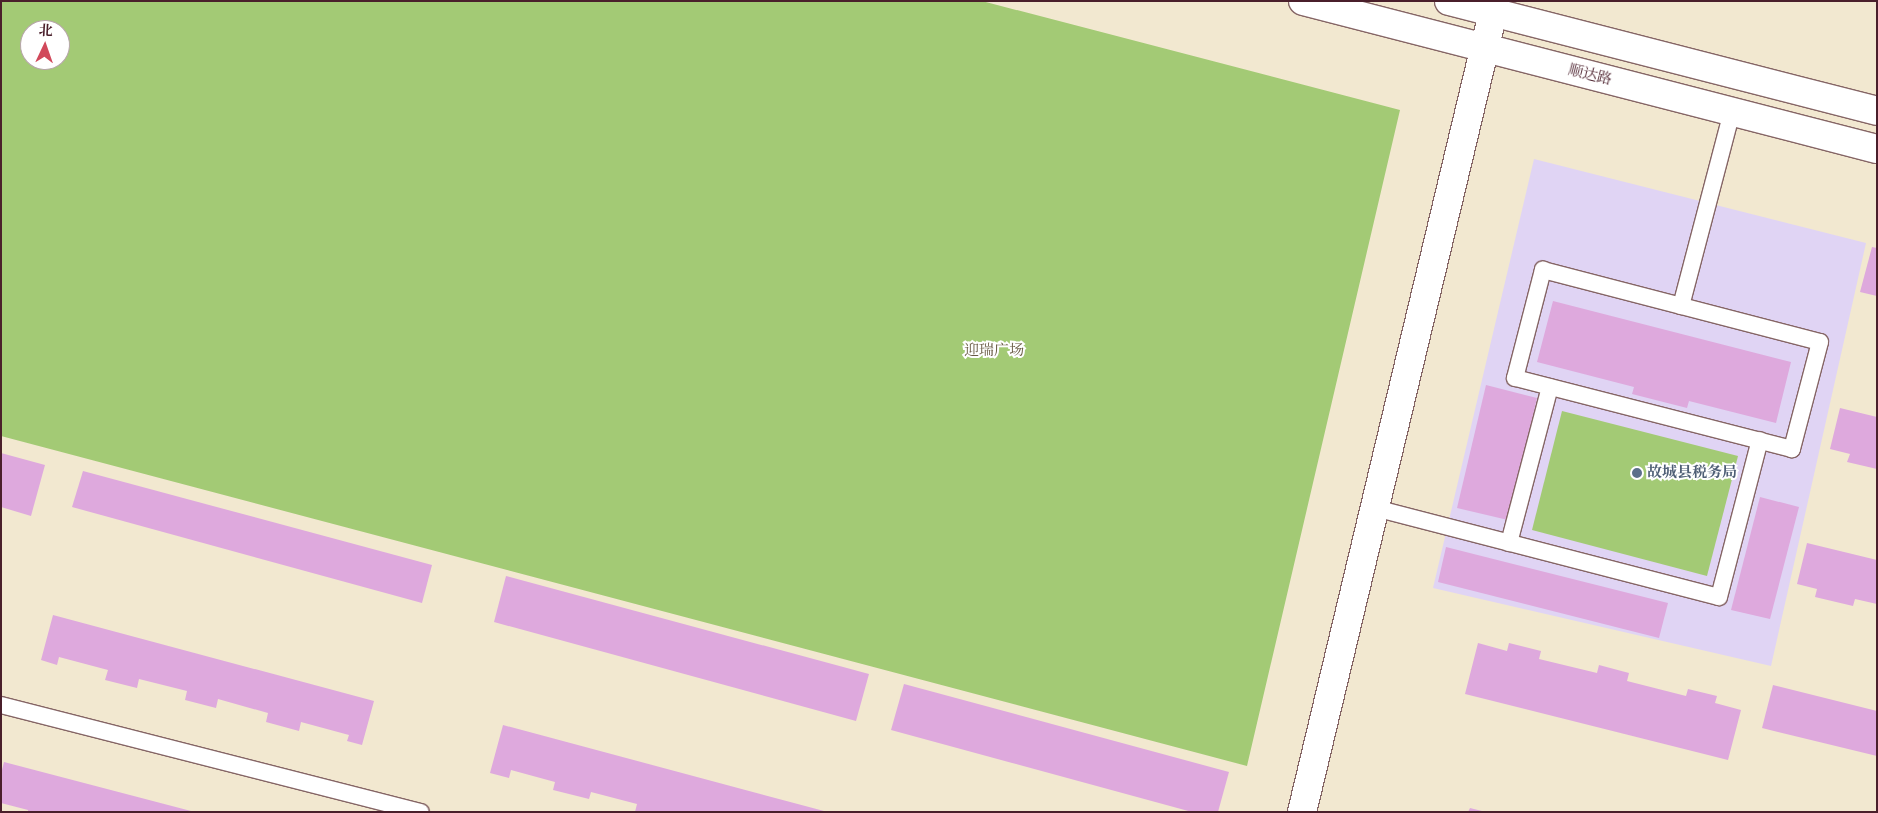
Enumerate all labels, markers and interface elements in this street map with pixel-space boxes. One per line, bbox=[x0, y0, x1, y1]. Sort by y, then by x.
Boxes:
north arrow bbox=[20, 20, 70, 70]
text: 北 bbox=[38, 22, 53, 39]
street label: 顺达路 bbox=[1566, 61, 1614, 89]
park label: 迎瑞广场 bbox=[964, 342, 1024, 360]
place label: 故城县税务局 bbox=[1647, 464, 1737, 482]
marker: 故城县税务局 bbox=[1631, 467, 1643, 479]

